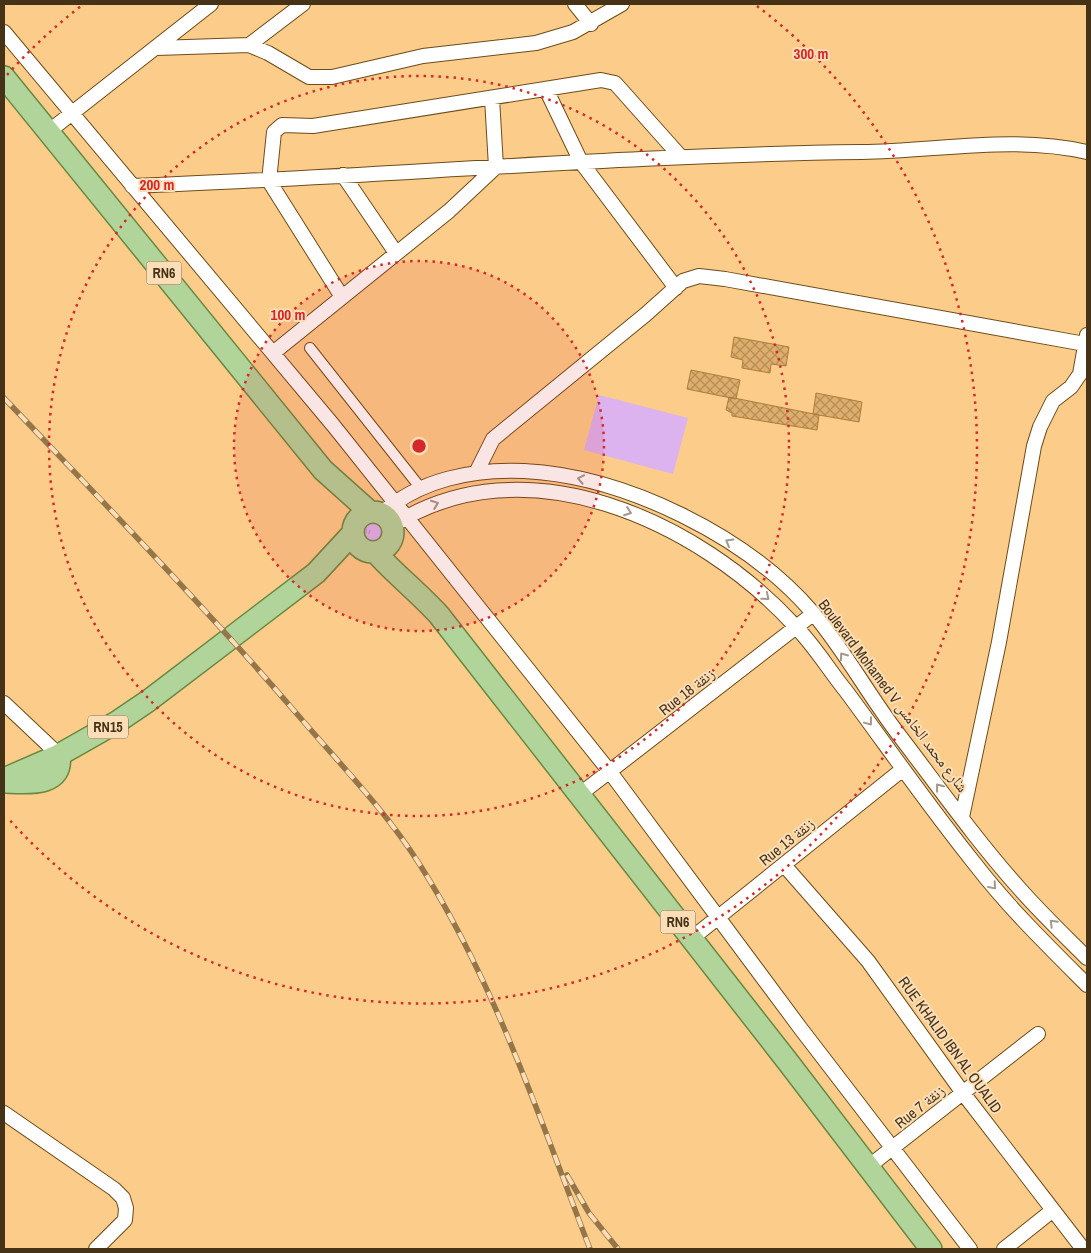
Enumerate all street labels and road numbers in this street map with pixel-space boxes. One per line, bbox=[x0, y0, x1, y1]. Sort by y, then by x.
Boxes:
road number: RN6 bbox=[146, 262, 182, 284]
street label: Boulevard Mohamed V شارع محمد الخامس bbox=[814, 595, 973, 797]
street label: Rue 18 زنقة bbox=[654, 663, 719, 720]
road number: RN15 bbox=[88, 716, 128, 739]
street label: Rue 13 زنقة bbox=[755, 813, 819, 870]
road number: RN6 bbox=[660, 910, 696, 934]
street label: RUE KHALID IBN AL OUALID bbox=[894, 972, 1007, 1117]
street label: Rue 7 زنقة bbox=[890, 1080, 949, 1133]

